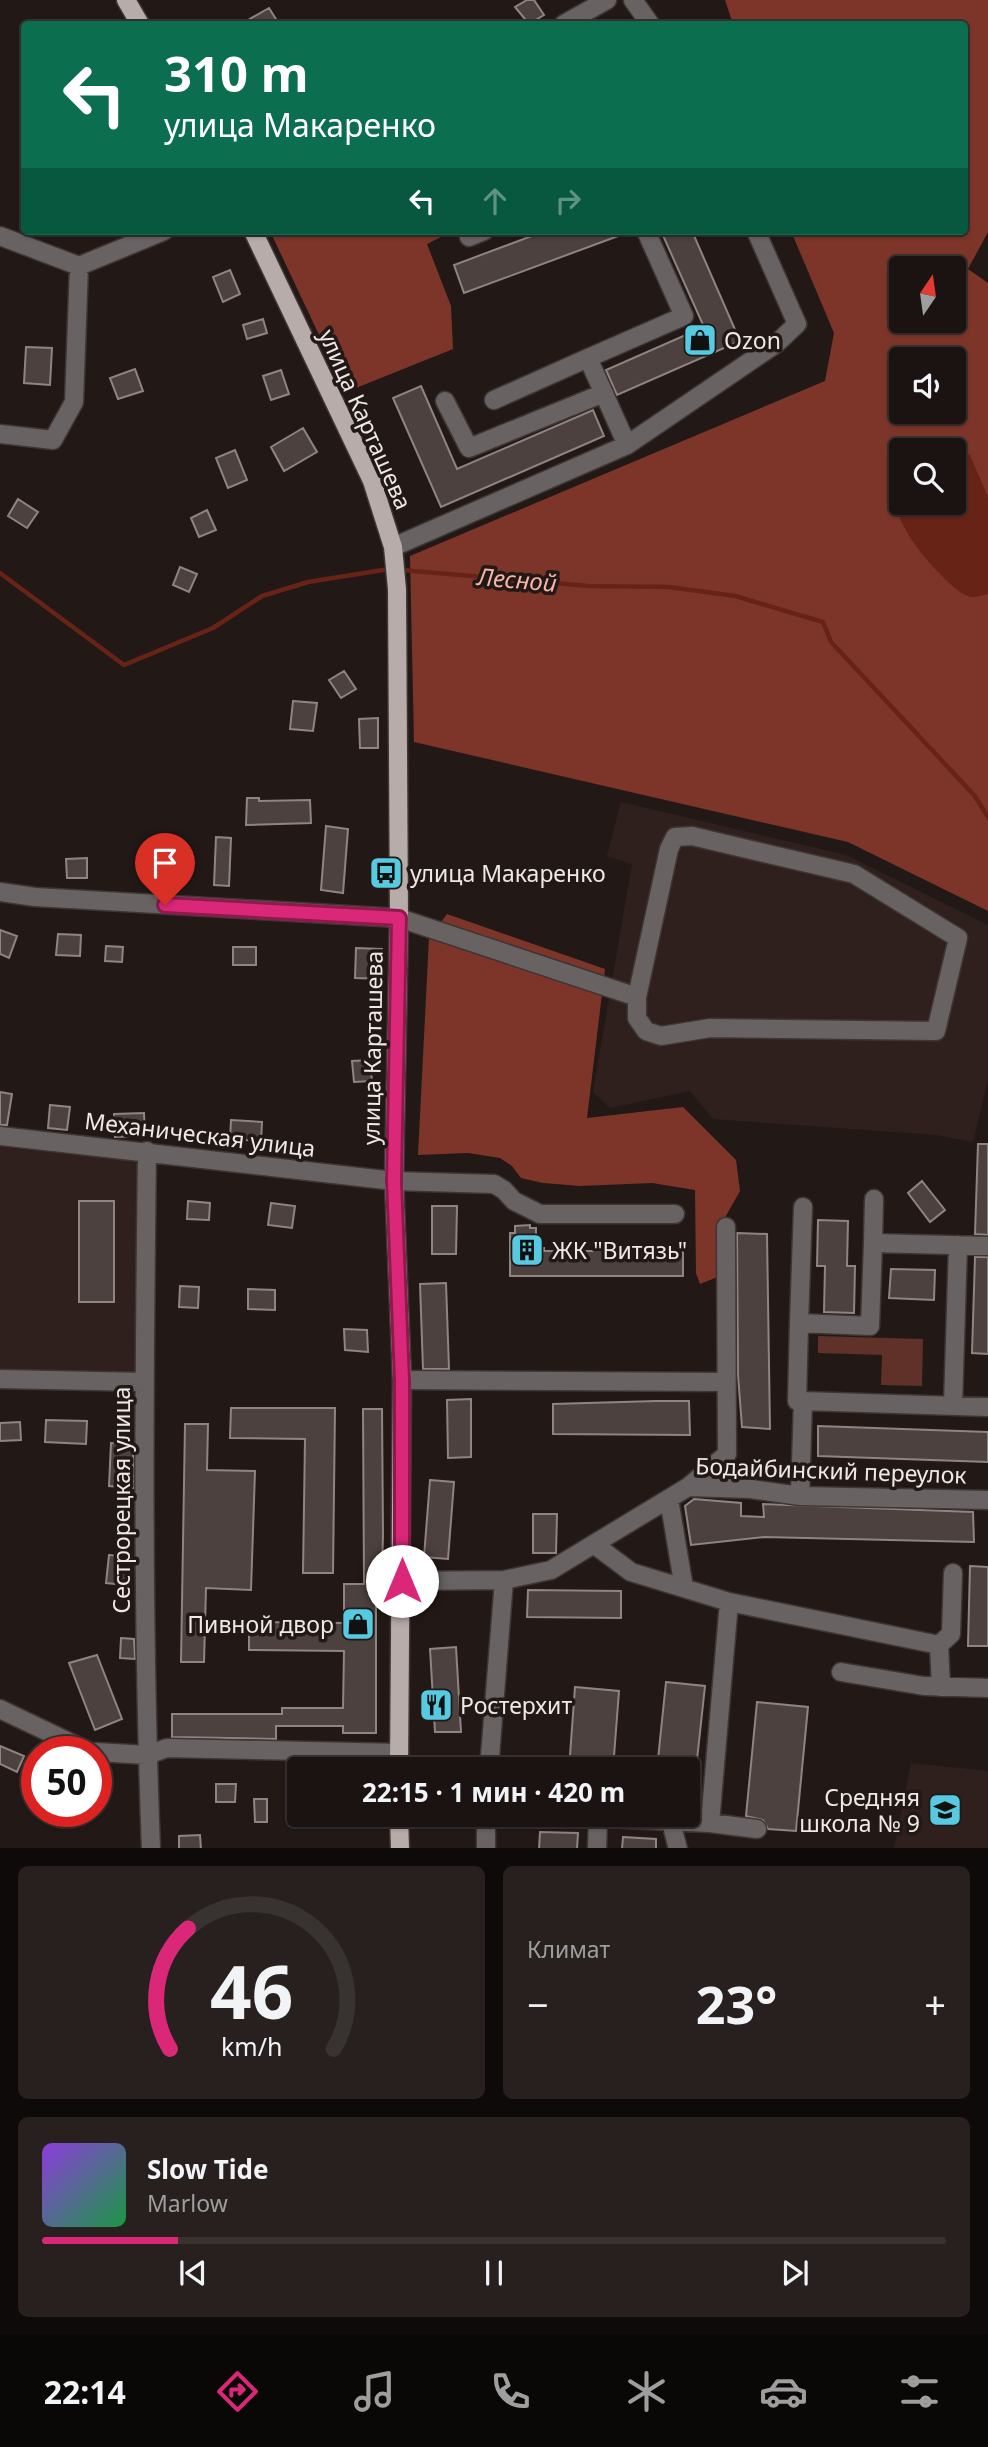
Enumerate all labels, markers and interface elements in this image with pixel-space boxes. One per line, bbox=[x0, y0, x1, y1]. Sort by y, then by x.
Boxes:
text: 310 m bbox=[164, 40, 309, 106]
icon: left bbox=[49, 49, 140, 140]
text: улица Макаренко bbox=[164, 103, 436, 146]
icon: left bbox=[403, 182, 441, 220]
icon: ahead bbox=[476, 182, 514, 220]
icon: right bbox=[549, 182, 587, 220]
north arrow bbox=[889, 256, 966, 332]
map controls bbox=[889, 256, 966, 515]
shop icon: Ozon bbox=[681, 321, 719, 359]
street label: улица Карташева bbox=[312, 324, 420, 514]
place label: Ozon bbox=[724, 324, 781, 356]
button: sound bbox=[889, 347, 966, 424]
button: search bbox=[889, 438, 966, 515]
water label: Лесной bbox=[475, 559, 558, 599]
pin bbox=[135, 833, 195, 905]
icon: arrive bbox=[146, 844, 184, 882]
bus stop icon: улица Макаренко bbox=[367, 854, 405, 892]
place label: улица Макаренко bbox=[410, 857, 606, 889]
street label: улица Карташева bbox=[354, 951, 390, 1145]
street label: Механическая улица bbox=[83, 1104, 317, 1164]
building icon: ЖК "Витязь" bbox=[508, 1231, 546, 1269]
place label: ЖК "Витязь" bbox=[552, 1234, 687, 1266]
street label: Сестрорецкая улица bbox=[105, 1387, 137, 1613]
street label: Бодайбинский переулок bbox=[695, 1449, 968, 1491]
position arrow bbox=[365, 1544, 439, 1618]
shop icon: Пивной двор bbox=[339, 1605, 377, 1643]
place label: Пивной двор bbox=[187, 1608, 334, 1640]
restaurant icon: Ростерхит bbox=[417, 1686, 455, 1724]
place label: Ростерхит bbox=[460, 1689, 572, 1721]
speed limit sign: 50 bbox=[21, 1736, 112, 1827]
text: 22:15 · 1 мин · 420 m bbox=[362, 1774, 625, 1810]
place label: Средняя школа № 9 bbox=[799, 1781, 920, 1839]
school or university icon: Средняя школа № 9 bbox=[926, 1791, 964, 1829]
text: Климат bbox=[527, 1933, 610, 1965]
text: 46 bbox=[210, 1941, 293, 2040]
text: 23° bbox=[696, 1968, 777, 2039]
text: − bbox=[527, 1978, 549, 2030]
text: + bbox=[924, 1978, 946, 2030]
text: km/h bbox=[221, 2028, 282, 2062]
text: Slow Tide bbox=[147, 2151, 269, 2187]
text: Marlow bbox=[147, 2187, 228, 2219]
icon: previous bbox=[174, 2254, 212, 2292]
icon: pause bbox=[475, 2254, 513, 2292]
icon: next bbox=[776, 2254, 814, 2292]
icon: directions bbox=[213, 2367, 262, 2416]
icon: music bbox=[350, 2367, 399, 2416]
icon: phone bbox=[486, 2367, 535, 2416]
icon: climate bbox=[622, 2367, 671, 2416]
icon: car bbox=[759, 2367, 808, 2416]
icon: filters bbox=[895, 2367, 944, 2416]
text: 22:14 bbox=[44, 2370, 126, 2413]

